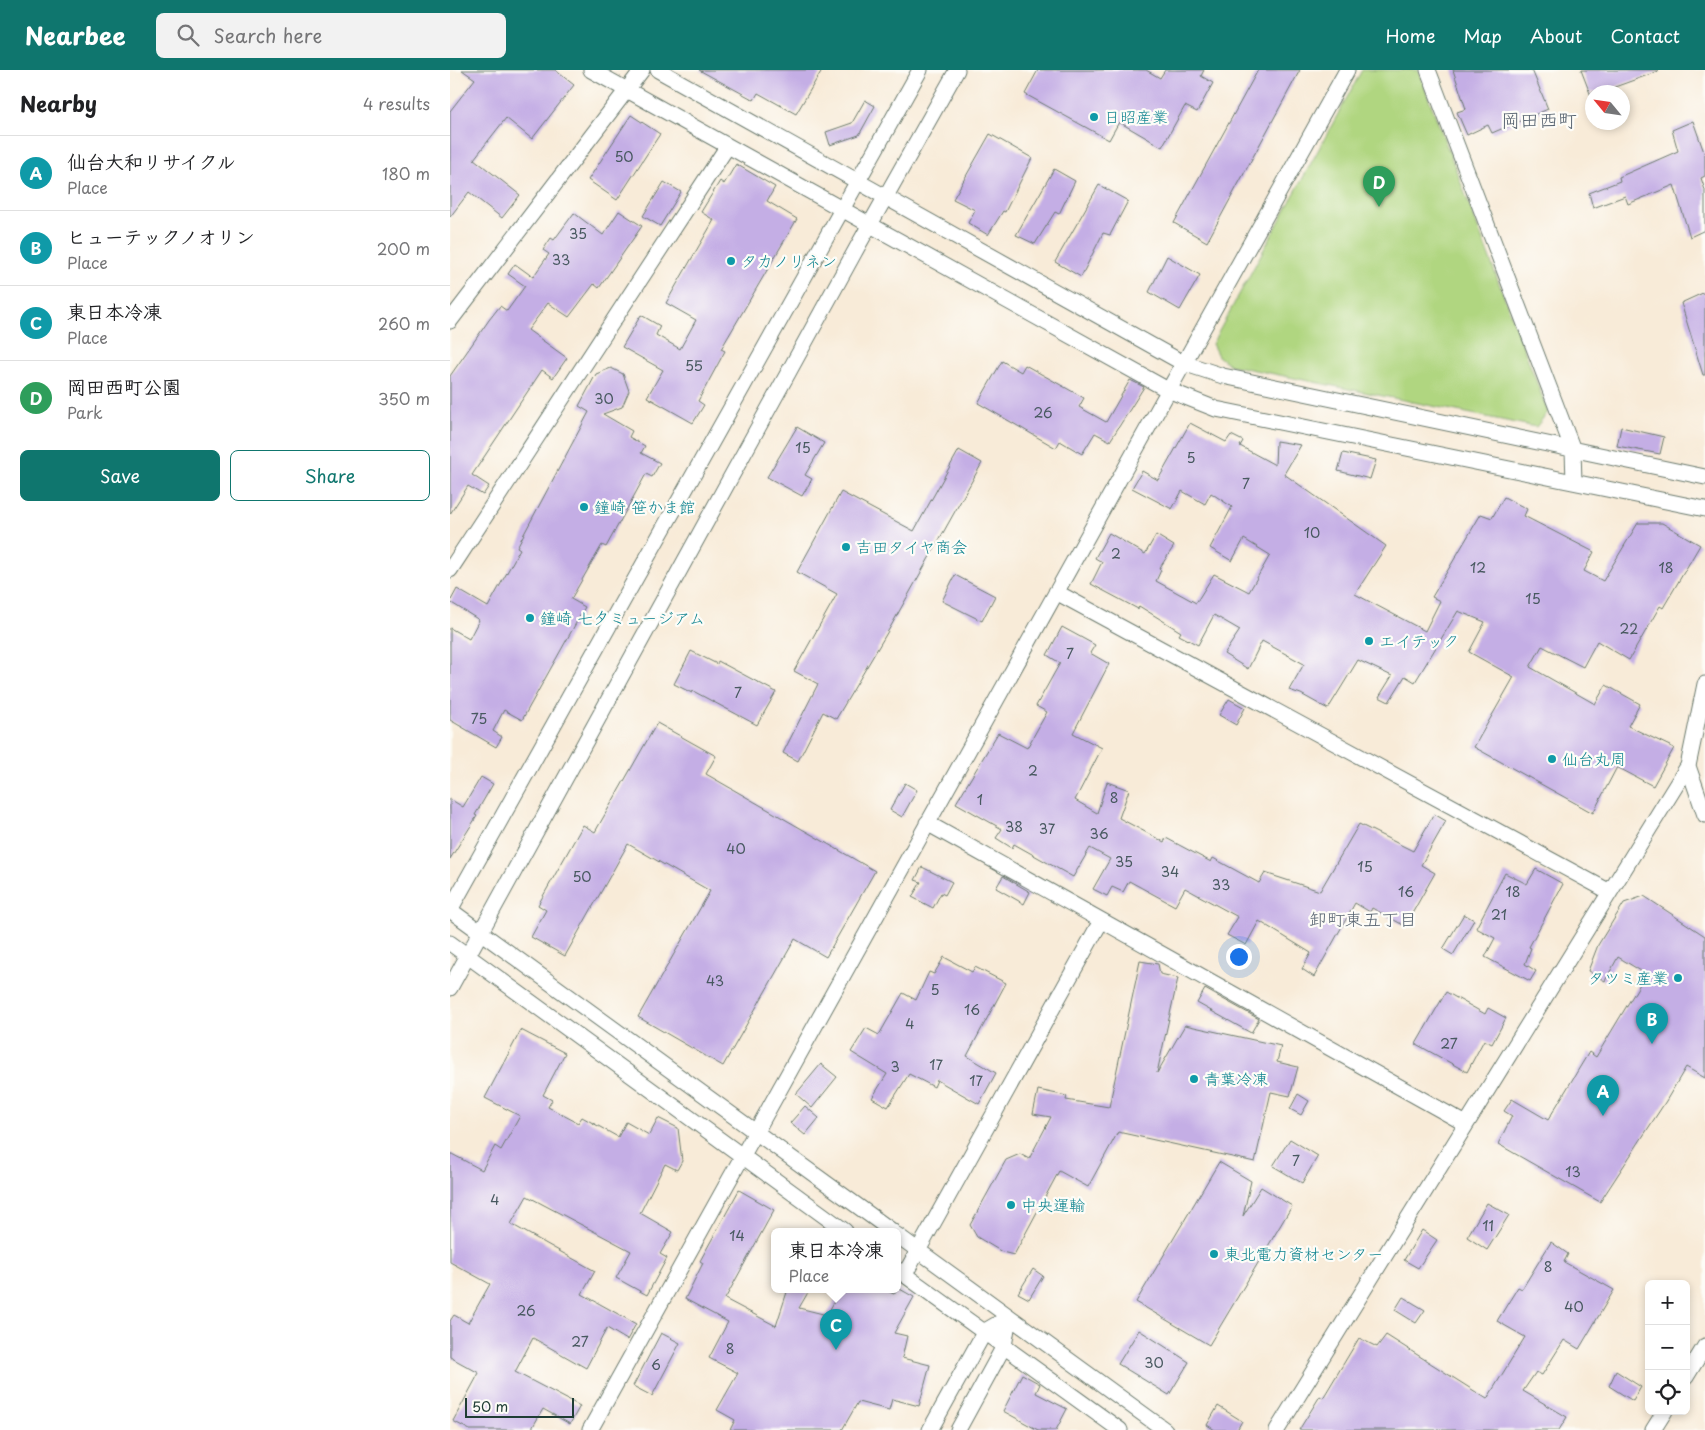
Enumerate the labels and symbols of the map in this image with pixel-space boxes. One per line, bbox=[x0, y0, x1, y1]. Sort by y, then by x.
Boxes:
north arrow bbox=[1585, 85, 1630, 130]
place label: 日昭産業 bbox=[1104, 104, 1168, 128]
district label: 岡田西町 bbox=[1501, 105, 1577, 133]
marker: 日昭産業 bbox=[1088, 111, 1100, 123]
house number: 50 bbox=[614, 146, 634, 167]
pin: D bbox=[1363, 166, 1395, 207]
house number: 35 bbox=[569, 223, 587, 244]
place label: タカノリネン bbox=[741, 248, 837, 272]
house number: 33 bbox=[552, 249, 570, 270]
marker: タカノリネン bbox=[725, 255, 737, 267]
house number: 55 bbox=[685, 355, 703, 376]
house number: 30 bbox=[594, 388, 614, 409]
house number: 26 bbox=[1033, 402, 1053, 423]
house number: 15 bbox=[795, 437, 811, 458]
house number: 5 bbox=[1186, 447, 1196, 468]
house number: 7 bbox=[1242, 473, 1250, 494]
place label: 鐘崎 笹かま館 bbox=[594, 494, 695, 518]
marker: 鐘崎 笹かま館 bbox=[578, 501, 590, 513]
house number: 10 bbox=[1304, 522, 1320, 543]
place label: 吉田タイヤ商会 bbox=[856, 534, 967, 558]
marker: 吉田タイヤ商会 bbox=[840, 541, 852, 553]
house number: 2 bbox=[1111, 543, 1121, 564]
house number: 12 bbox=[1470, 557, 1486, 578]
house number: 18 bbox=[1658, 557, 1674, 578]
house number: 15 bbox=[1525, 588, 1541, 609]
place label: 鐘崎 七夕ミュージアム bbox=[540, 605, 705, 629]
marker: 鐘崎 七夕ミュージアム bbox=[524, 612, 536, 624]
house number: 22 bbox=[1620, 618, 1638, 639]
place label: エイテック bbox=[1379, 628, 1459, 652]
marker: エイテック bbox=[1363, 635, 1375, 647]
house number: 7 bbox=[1066, 643, 1074, 664]
house number: 7 bbox=[734, 682, 742, 703]
house number: 75 bbox=[471, 708, 487, 729]
place label: 仙台丸周 bbox=[1562, 746, 1626, 770]
marker: 仙台丸周 bbox=[1546, 753, 1558, 765]
house number: 2 bbox=[1028, 760, 1038, 781]
house number: 8 bbox=[1110, 787, 1118, 808]
house number: 1 bbox=[977, 789, 983, 810]
house number: 38 bbox=[1005, 816, 1023, 837]
house number: 37 bbox=[1039, 818, 1056, 839]
house number: 36 bbox=[1089, 823, 1109, 844]
house number: 40 bbox=[726, 838, 746, 859]
house number: 35 bbox=[1115, 851, 1133, 872]
house number: 15 bbox=[1357, 856, 1373, 877]
house number: 34 bbox=[1161, 861, 1179, 882]
house number: 50 bbox=[572, 866, 592, 887]
house number: 33 bbox=[1212, 874, 1230, 895]
house number: 16 bbox=[1398, 881, 1414, 902]
house number: 18 bbox=[1505, 881, 1521, 902]
house number: 21 bbox=[1491, 904, 1507, 925]
district label: 卸町東五丁目 bbox=[1309, 905, 1417, 932]
your location bbox=[1226, 944, 1252, 970]
place label: タツミ産業 bbox=[1588, 965, 1668, 989]
house number: 43 bbox=[706, 970, 724, 991]
marker: タツミ産業 bbox=[1672, 972, 1684, 984]
house number: 5 bbox=[930, 979, 940, 1000]
house number: 16 bbox=[964, 999, 980, 1020]
pin: B bbox=[1636, 1003, 1668, 1044]
house number: 4 bbox=[905, 1013, 915, 1034]
house number: 27 bbox=[1440, 1033, 1458, 1054]
house number: 17 bbox=[929, 1054, 943, 1075]
house number: 3 bbox=[890, 1056, 900, 1077]
place label: 青葉冷凍 bbox=[1204, 1066, 1268, 1090]
house number: 17 bbox=[969, 1070, 983, 1091]
marker: 青葉冷凍 bbox=[1188, 1073, 1200, 1085]
pin: A bbox=[1587, 1075, 1619, 1116]
house number: 7 bbox=[1292, 1150, 1300, 1171]
house number: 13 bbox=[1565, 1161, 1581, 1182]
house number: 4 bbox=[490, 1189, 500, 1210]
place label: 中央運輸 bbox=[1021, 1192, 1085, 1216]
marker: 中央運輸 bbox=[1005, 1199, 1017, 1211]
house number: 11 bbox=[1482, 1215, 1494, 1236]
house number: 14 bbox=[729, 1225, 745, 1246]
place label: 東北電力資材センター bbox=[1224, 1241, 1383, 1265]
marker: 東北電力資材センター bbox=[1208, 1248, 1220, 1260]
house number: 8 bbox=[1544, 1256, 1552, 1277]
house number: 40 bbox=[1564, 1296, 1584, 1317]
house number: 26 bbox=[516, 1300, 536, 1321]
pin: C bbox=[820, 1309, 852, 1350]
house number: 27 bbox=[571, 1331, 589, 1352]
house number: 8 bbox=[726, 1338, 734, 1359]
house number: 30 bbox=[1144, 1352, 1164, 1373]
house number: 6 bbox=[651, 1354, 661, 1375]
scale bar bbox=[465, 1395, 574, 1418]

